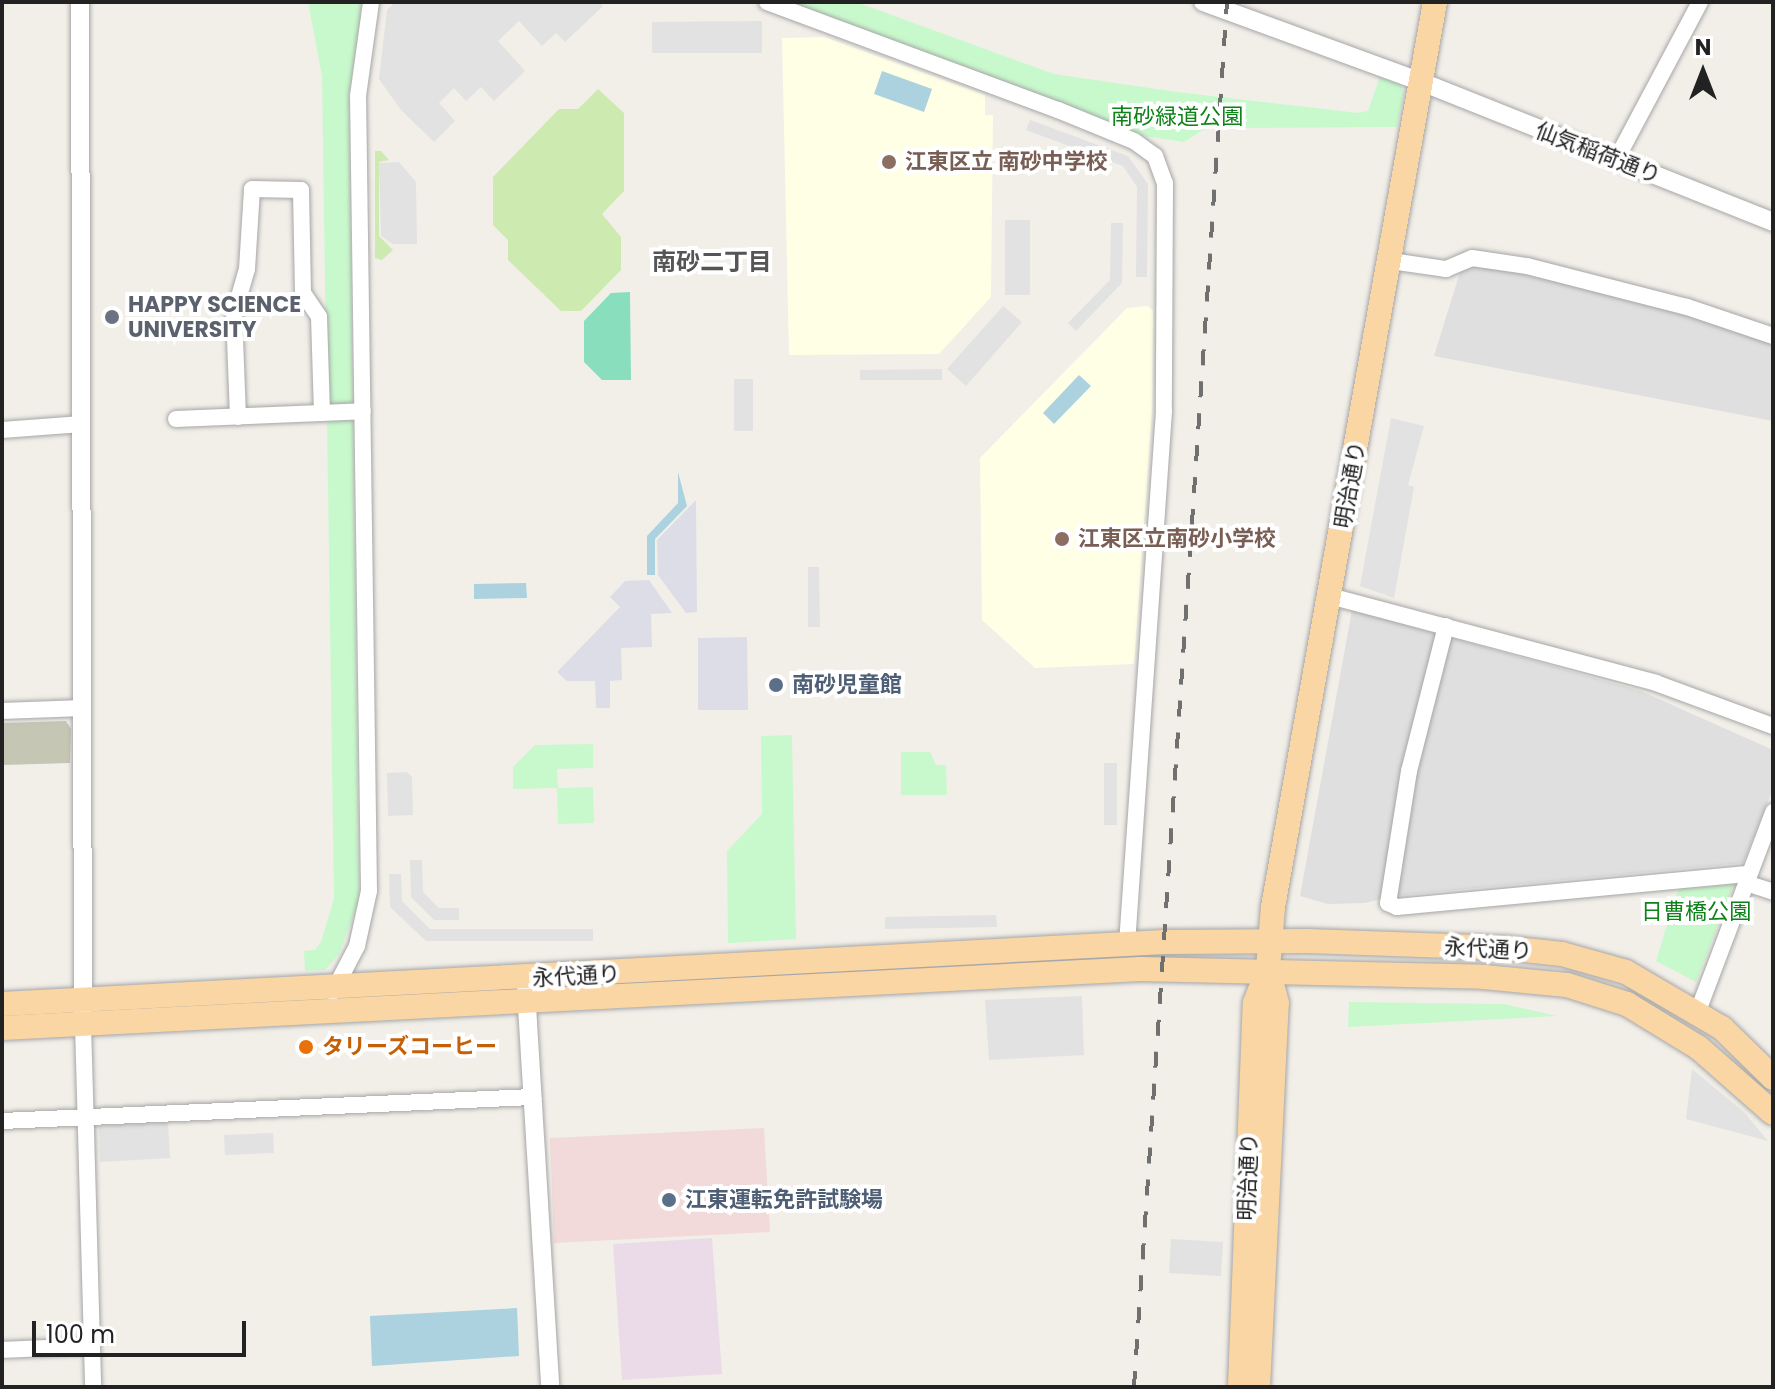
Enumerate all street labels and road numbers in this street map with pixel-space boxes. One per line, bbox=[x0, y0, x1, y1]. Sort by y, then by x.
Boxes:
street label: 仙気稲荷通り bbox=[1532, 117, 1664, 189]
street label: 明治通り bbox=[1329, 439, 1371, 531]
street label: 永代通り bbox=[1443, 934, 1533, 964]
street label: 永代通り bbox=[531, 961, 621, 991]
street label: 明治通り bbox=[1233, 1133, 1263, 1221]

